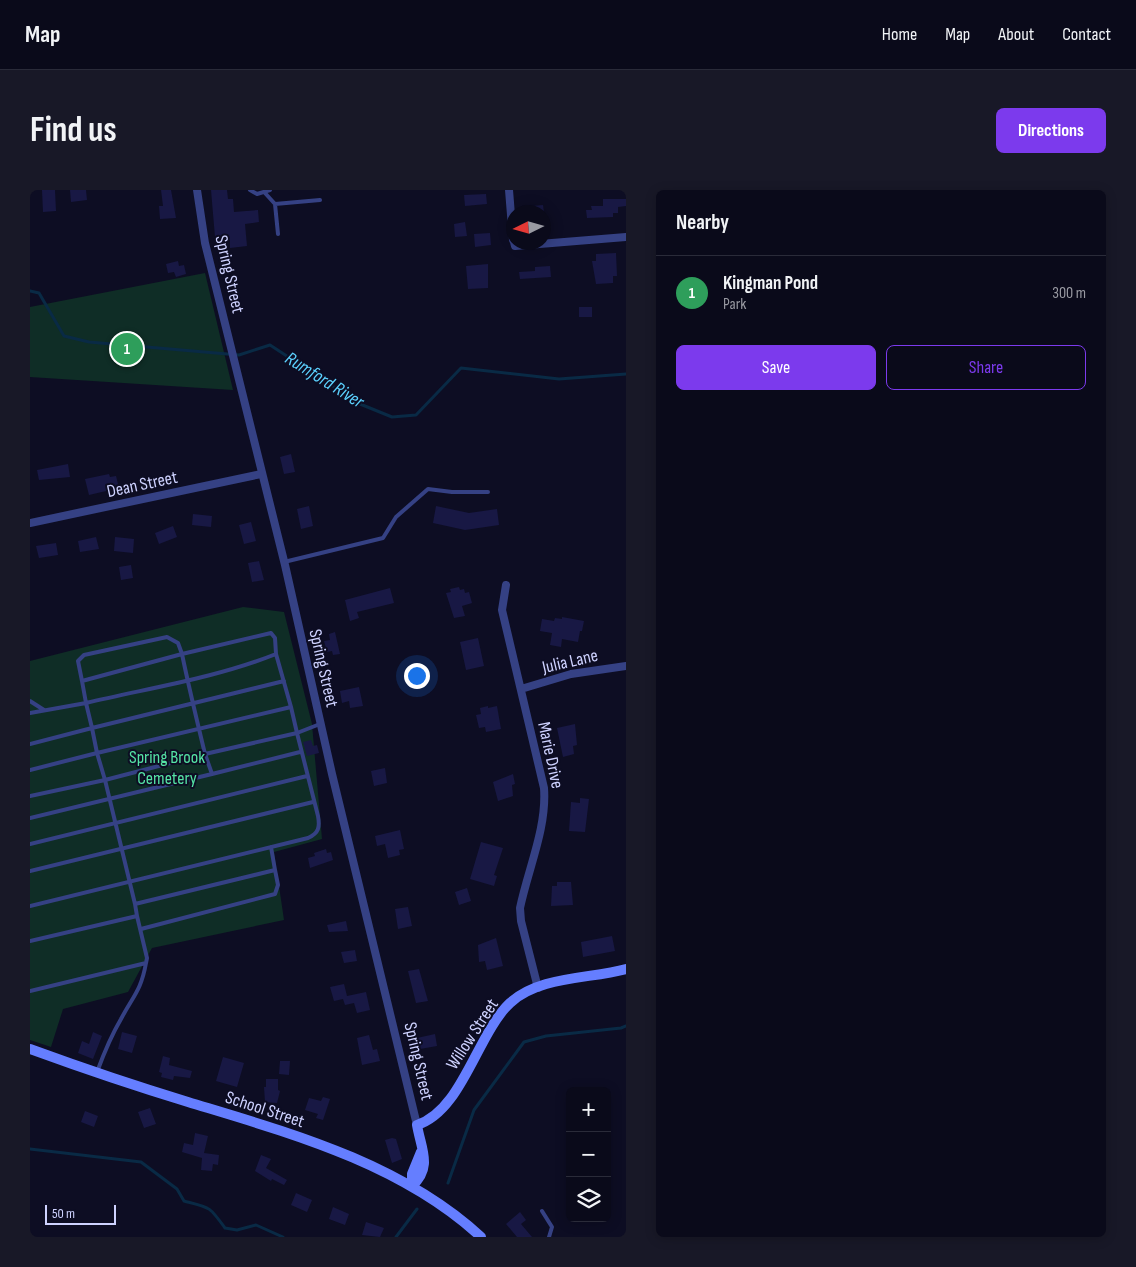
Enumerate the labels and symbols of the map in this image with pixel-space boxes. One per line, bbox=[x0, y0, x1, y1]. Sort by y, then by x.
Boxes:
north arrow bbox=[506, 205, 551, 250]
street label: Spring Street bbox=[210, 233, 249, 316]
pin: 1 bbox=[111, 330, 143, 368]
water label: Rumford River bbox=[280, 347, 368, 414]
street label: Dean Street bbox=[105, 467, 180, 502]
street label: Spring Street bbox=[304, 627, 343, 710]
street label: Julia Lane bbox=[539, 645, 600, 678]
your location bbox=[404, 663, 430, 689]
street label: Marie Drive bbox=[533, 720, 568, 790]
park label: Spring Brook Cemetery bbox=[129, 747, 205, 789]
street label: Willow Street bbox=[442, 995, 503, 1074]
street label: Spring Street bbox=[399, 1020, 438, 1103]
street label: School Street bbox=[223, 1087, 307, 1132]
scale bar bbox=[45, 1202, 116, 1225]

